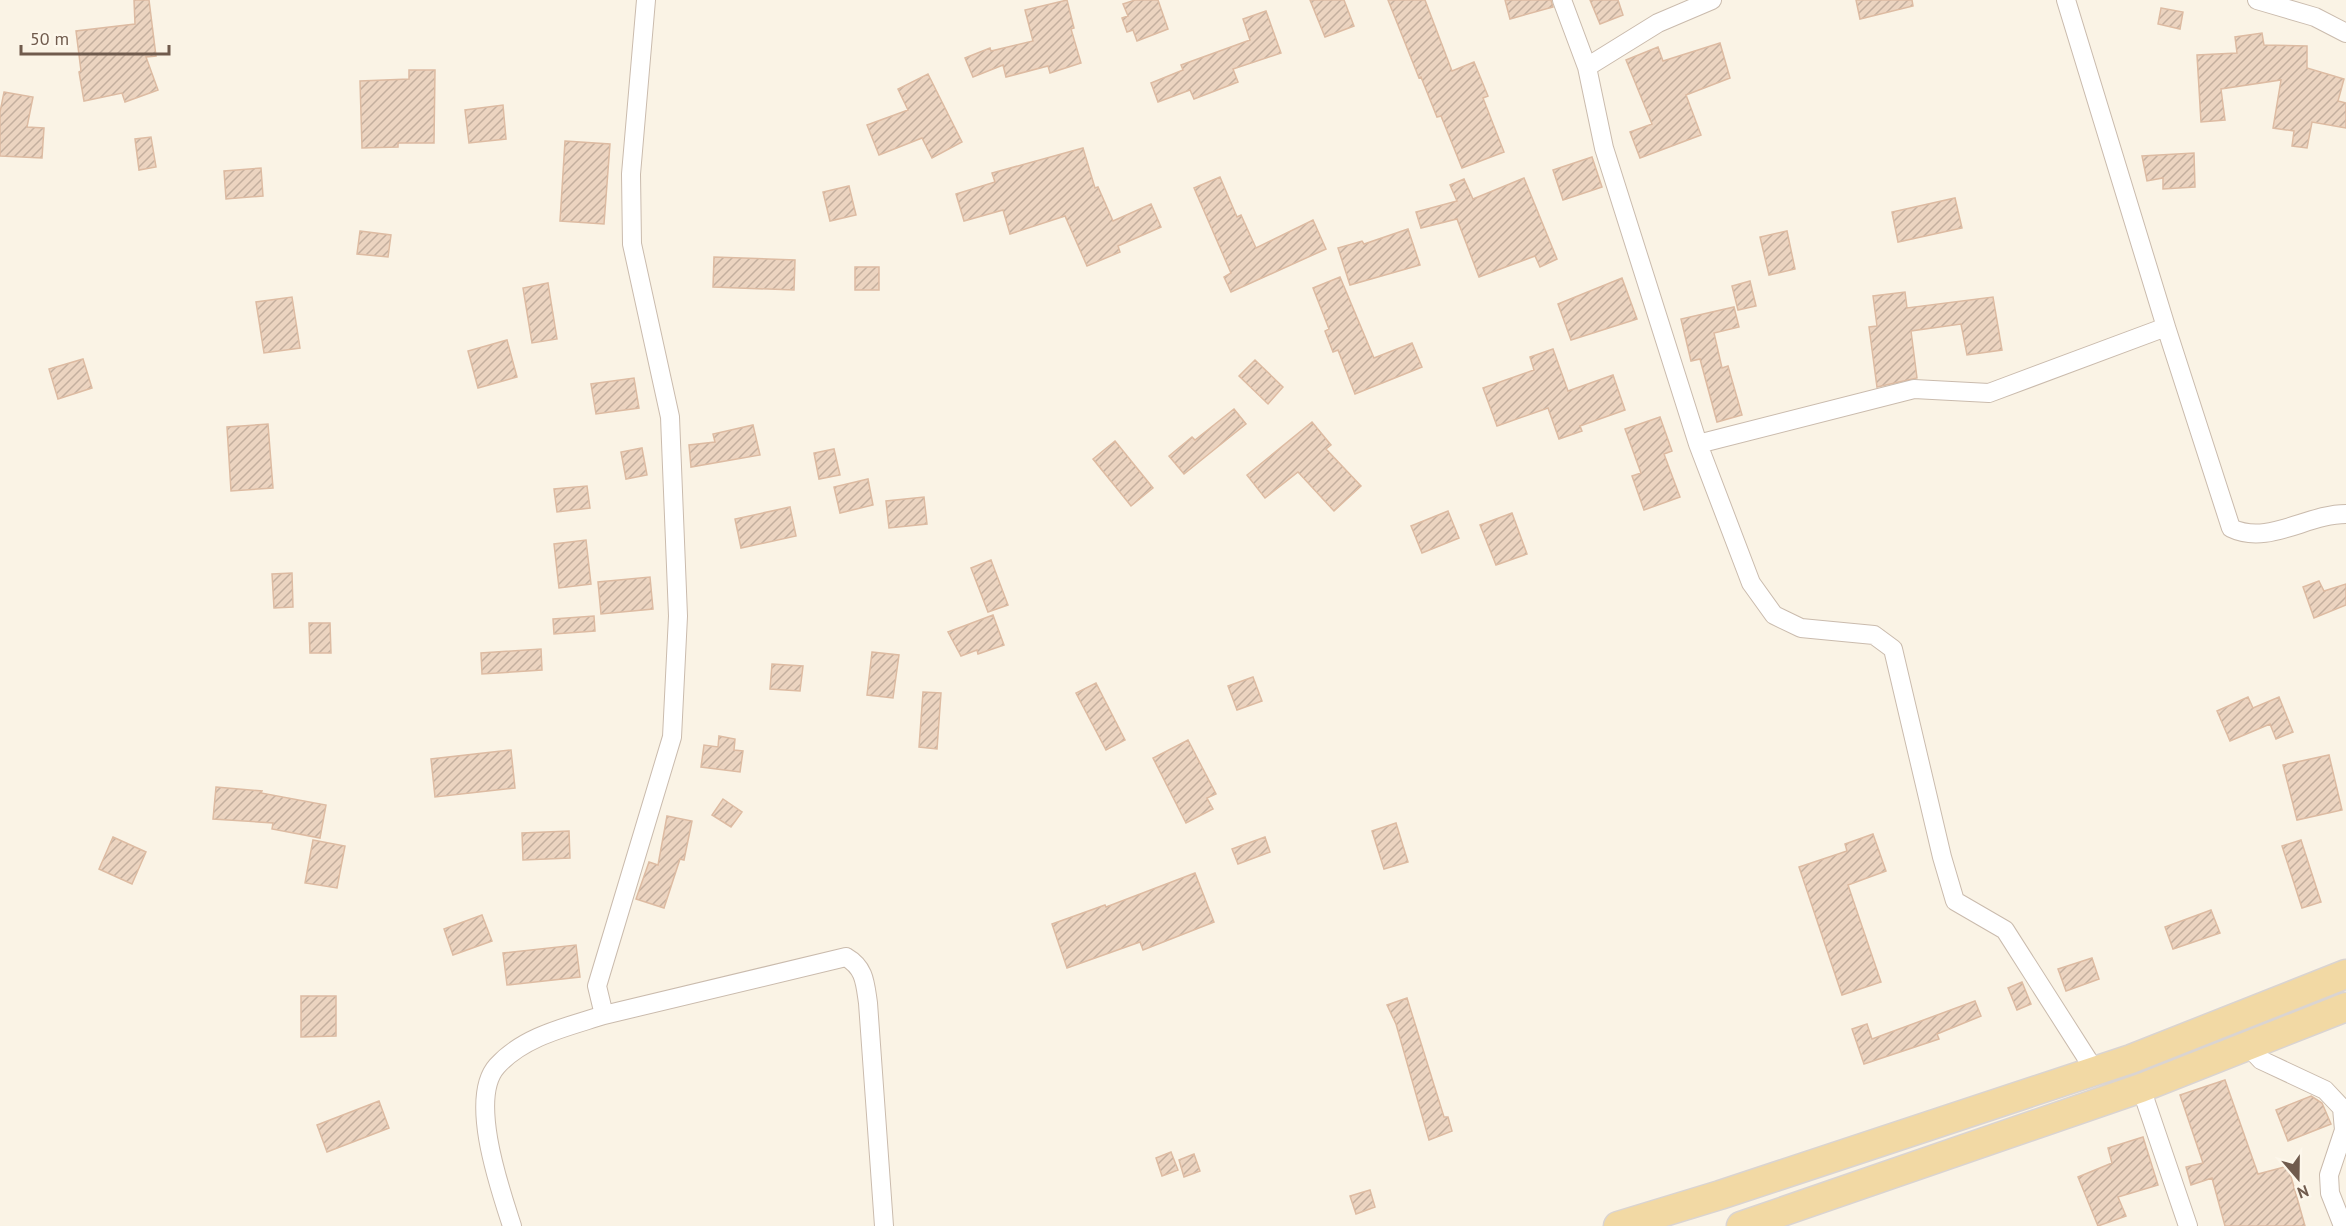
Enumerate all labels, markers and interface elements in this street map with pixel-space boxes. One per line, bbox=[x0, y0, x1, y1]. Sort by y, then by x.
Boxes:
scale bar bbox=[21, 18, 170, 56]
text: 50 m bbox=[30, 27, 69, 50]
north arrow bbox=[2268, 1148, 2328, 1208]
text: N bbox=[2295, 1181, 2311, 1203]

